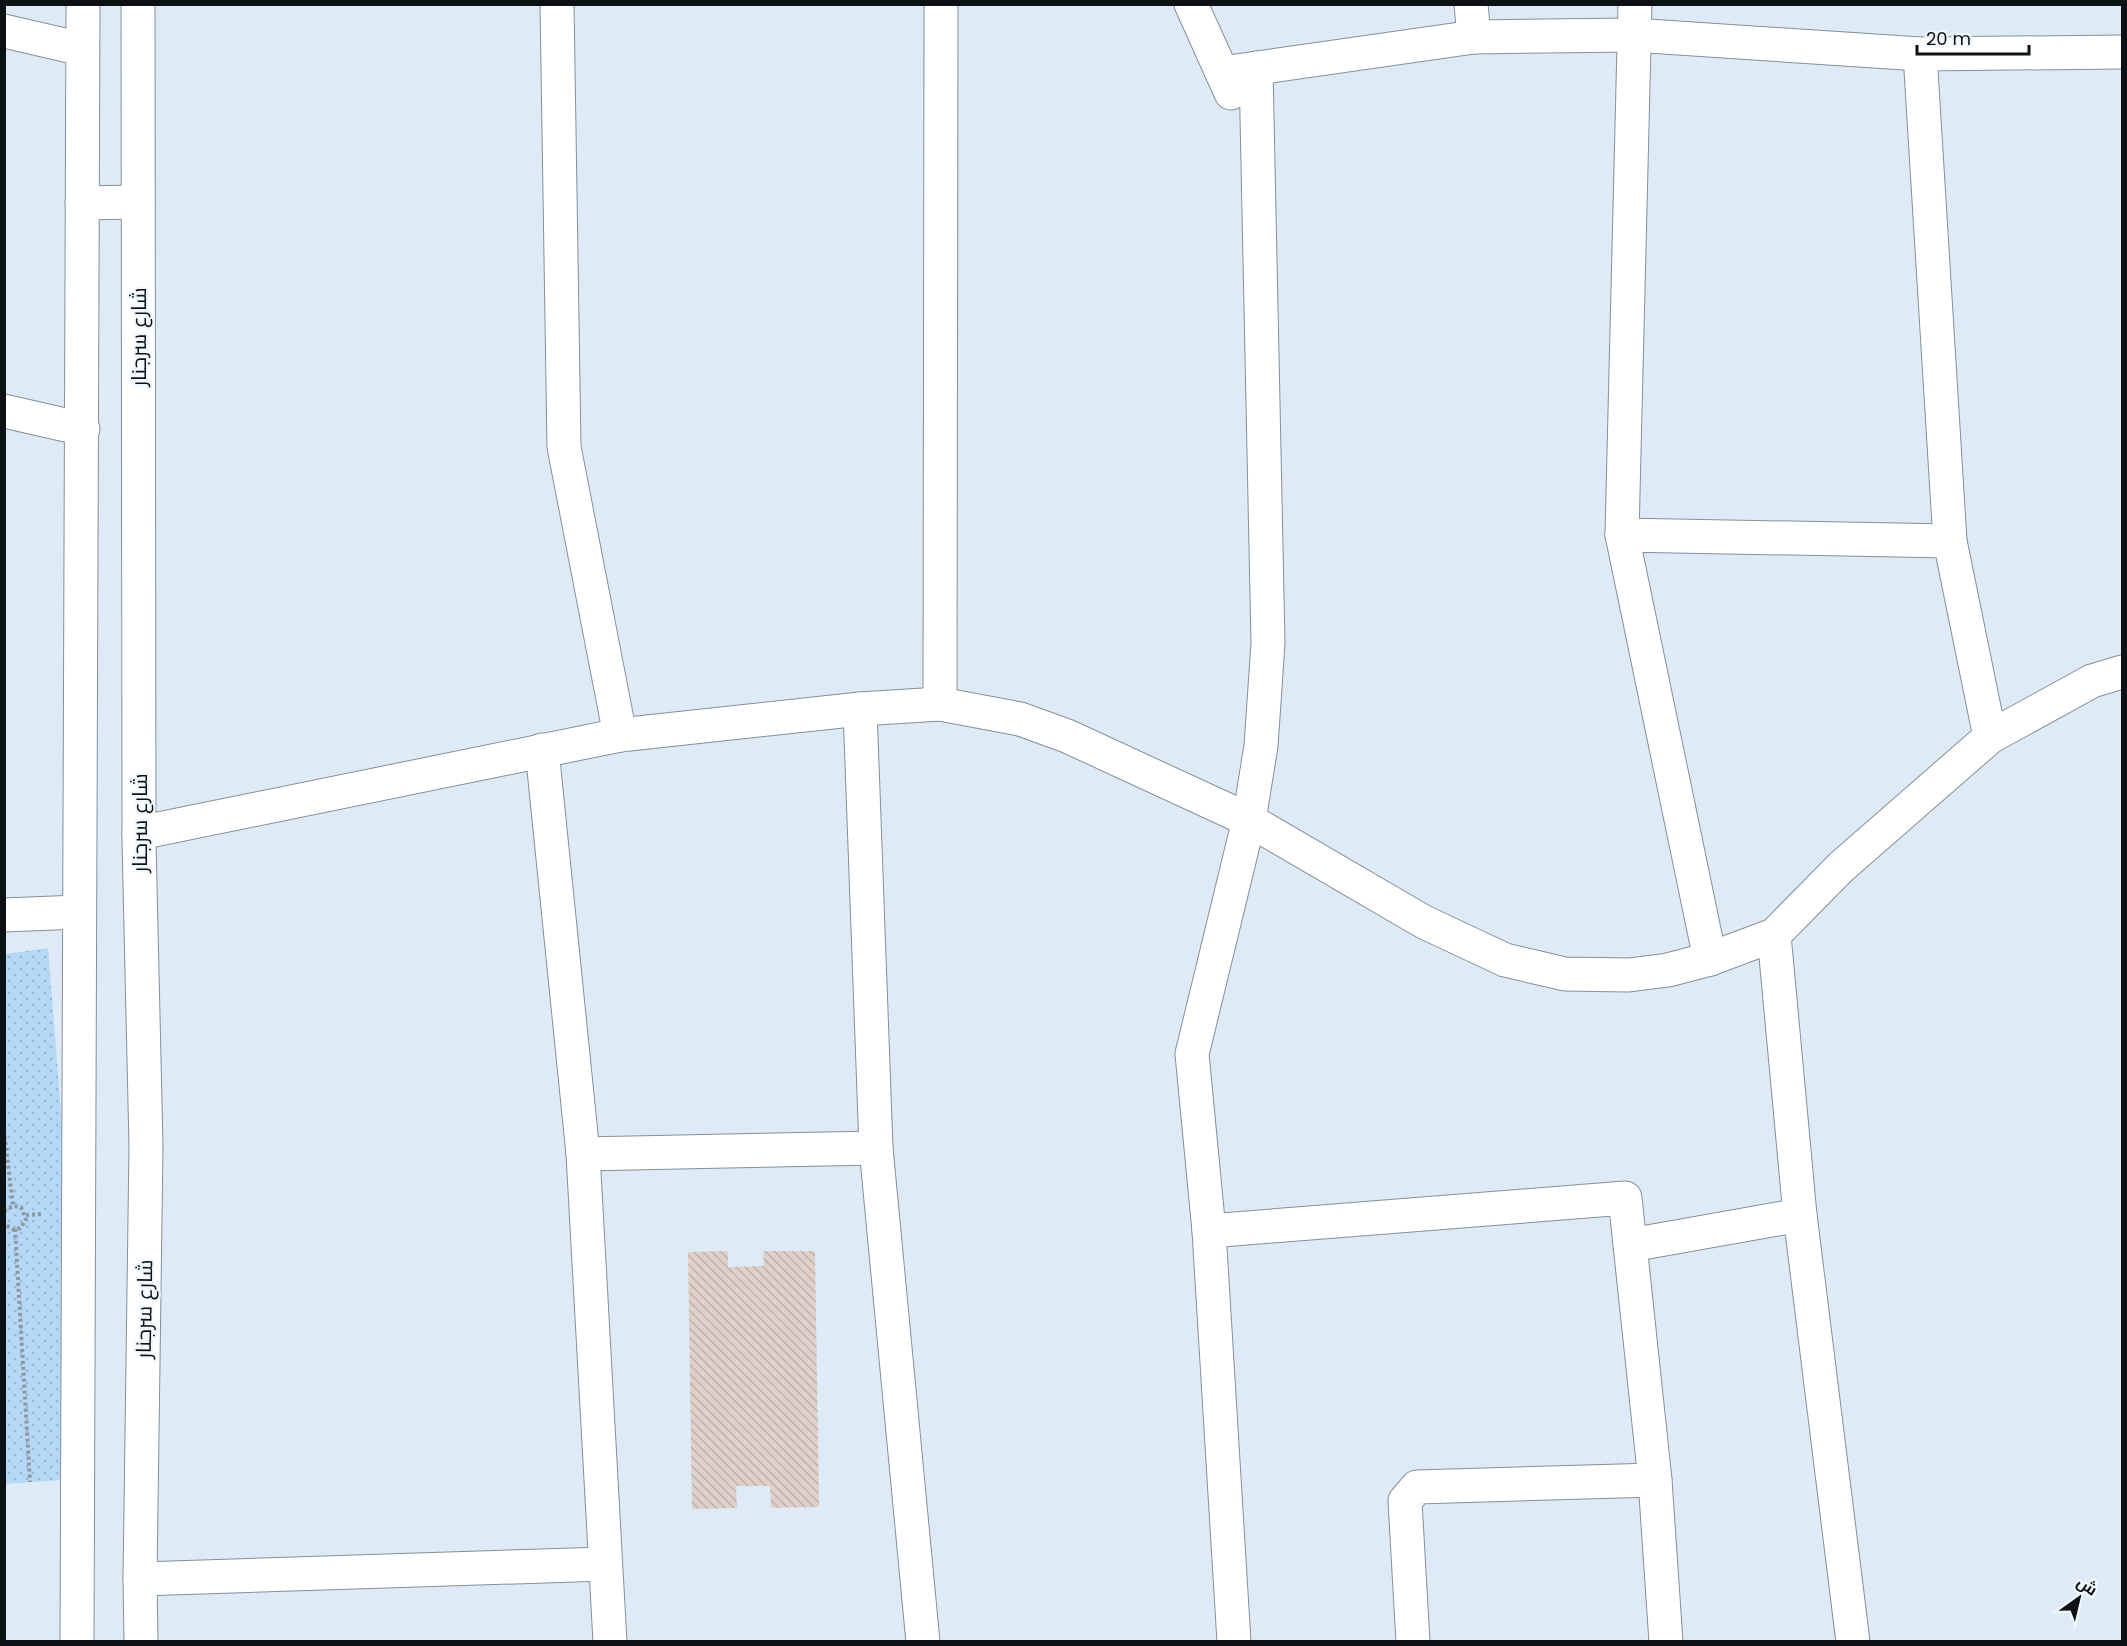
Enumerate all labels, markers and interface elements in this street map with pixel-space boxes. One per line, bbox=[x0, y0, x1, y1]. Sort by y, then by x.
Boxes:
scale bar bbox=[1917, 18, 2030, 56]
text: 20 m bbox=[1926, 26, 1971, 51]
street label: شارع سرجنار bbox=[124, 287, 153, 388]
street label: شارع سرجنار bbox=[125, 773, 154, 874]
street label: شارع سرجنار bbox=[129, 1259, 159, 1360]
north arrow bbox=[2049, 1568, 2109, 1628]
text: ش bbox=[2072, 1571, 2102, 1601]

